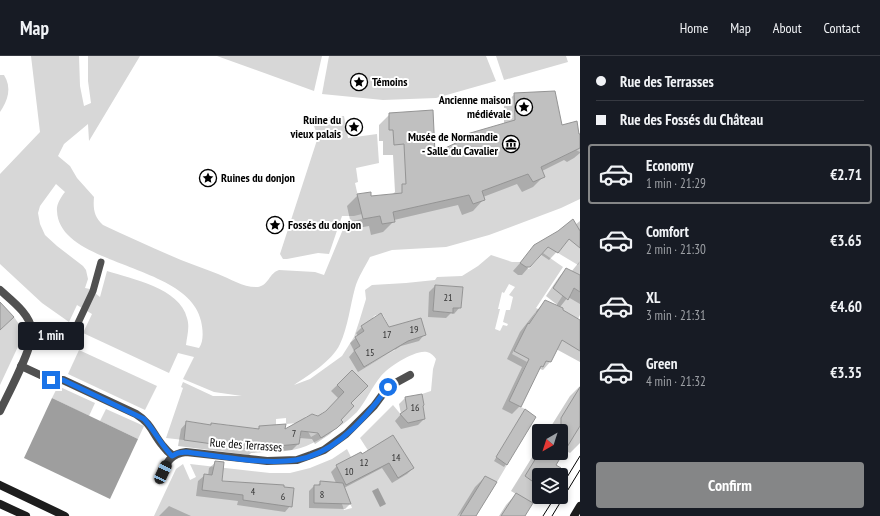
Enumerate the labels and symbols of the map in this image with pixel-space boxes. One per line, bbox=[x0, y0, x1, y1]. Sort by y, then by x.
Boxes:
place icon: Témoins bbox=[349, 72, 369, 92]
place label: Témoins bbox=[372, 74, 407, 89]
place label: Ancienne maison médiévale bbox=[438, 92, 511, 121]
place icon: Ancienne maison médiévale bbox=[514, 97, 534, 117]
place label: Ruine du vieux palais bbox=[290, 112, 341, 141]
place icon: Ruine du vieux palais bbox=[344, 117, 364, 137]
place label: Musée de Normandie - Salle du Cavalier bbox=[408, 129, 498, 158]
museum icon: Musée de Normandie - Salle du Cavalier bbox=[501, 134, 521, 154]
place icon: Ruines du donjon bbox=[198, 168, 218, 188]
place label: Ruines du donjon bbox=[221, 170, 295, 185]
place icon: Fossés du donjon bbox=[265, 215, 285, 235]
place label: Fossés du donjon bbox=[288, 217, 361, 232]
house number: 21 bbox=[444, 291, 453, 304]
callout: 1 min bbox=[18, 322, 84, 350]
house number: 19 bbox=[410, 323, 419, 336]
house number: 17 bbox=[383, 328, 392, 341]
house number: 15 bbox=[366, 346, 375, 359]
route end bbox=[42, 371, 60, 389]
route start bbox=[379, 378, 397, 396]
house number: 16 bbox=[411, 401, 420, 414]
north arrow bbox=[532, 424, 568, 460]
house number: 7 bbox=[292, 427, 296, 440]
street label: Rue des Terrasses bbox=[209, 434, 283, 455]
house number: 14 bbox=[392, 451, 401, 464]
house number: 12 bbox=[360, 456, 369, 469]
car bbox=[152, 459, 174, 485]
house number: 10 bbox=[345, 465, 354, 478]
house number: 4 bbox=[251, 485, 256, 498]
house number: 8 bbox=[320, 488, 324, 501]
house number: 6 bbox=[281, 490, 286, 503]

